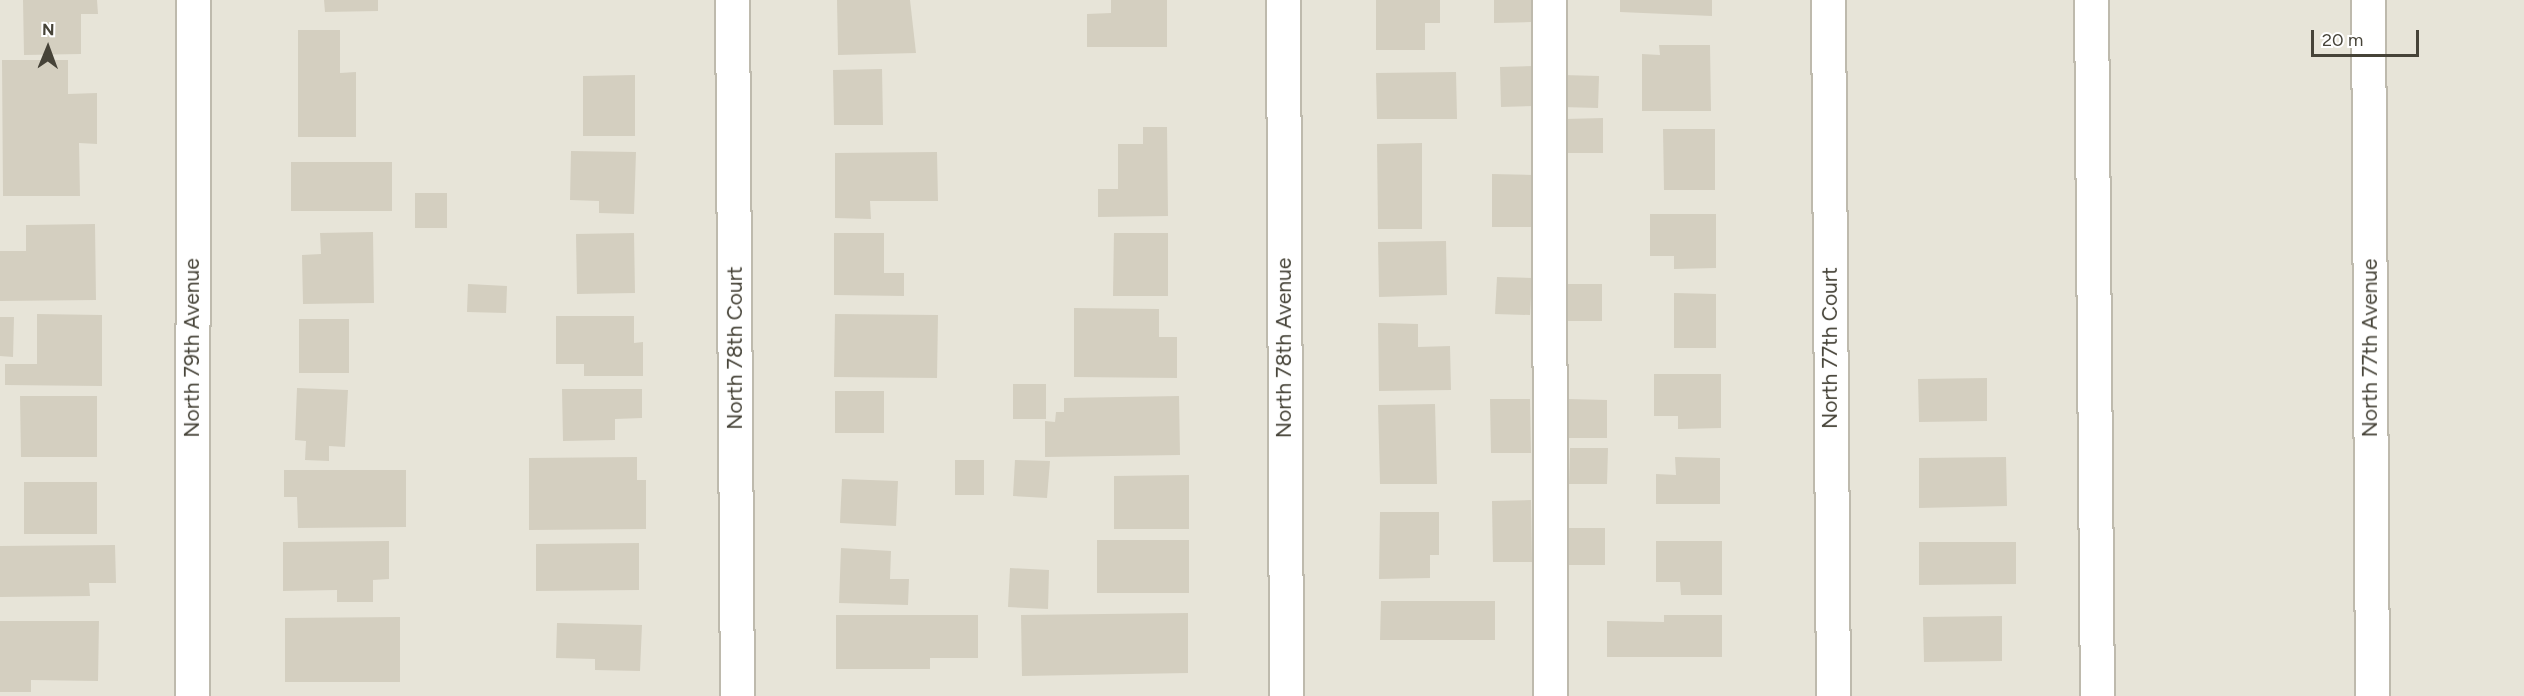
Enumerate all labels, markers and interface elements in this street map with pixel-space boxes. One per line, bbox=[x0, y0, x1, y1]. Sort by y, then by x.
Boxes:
north arrow bbox=[18, 18, 78, 78]
scale bar bbox=[2314, 18, 2422, 56]
text: N bbox=[42, 20, 55, 39]
text: 20 m bbox=[2322, 29, 2363, 51]
street label: North 79th Avenue bbox=[179, 258, 205, 438]
street label: North 78th Avenue bbox=[1271, 258, 1297, 438]
street label: North 77th Avenue bbox=[2357, 259, 2383, 437]
street label: North 78th Court bbox=[722, 266, 748, 430]
street label: North 77th Court bbox=[1817, 267, 1843, 429]

